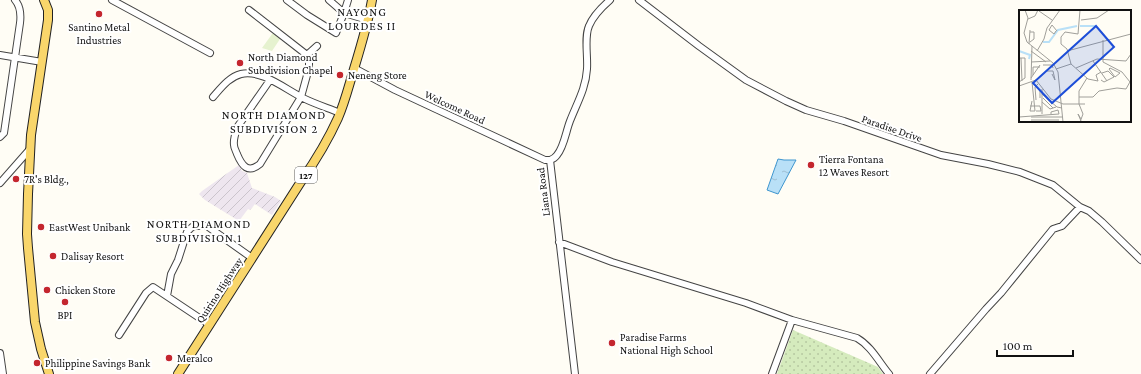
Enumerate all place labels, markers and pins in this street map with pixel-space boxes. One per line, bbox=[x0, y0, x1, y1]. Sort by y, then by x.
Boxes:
marker: Santino Metal Industries bbox=[94, 9, 104, 19]
place label: Santino Metal Industries bbox=[68, 21, 130, 46]
place label: North Diamond Subdivision Chapel bbox=[248, 51, 333, 77]
marker: North Diamond Subdivision Chapel bbox=[235, 58, 245, 68]
place label: Neneng Store bbox=[348, 69, 407, 82]
marker: Neneng Store bbox=[335, 70, 345, 80]
place label: Tierra Fontana 12 Waves Resort bbox=[819, 153, 889, 178]
marker: Tierra Fontana 12 Waves Resort bbox=[806, 160, 816, 170]
place label: 7R's Bldg., bbox=[24, 173, 69, 186]
marker: 7R's Bldg., bbox=[11, 174, 21, 184]
place label: EastWest Unibank bbox=[49, 221, 131, 233]
marker: EastWest Unibank bbox=[36, 222, 46, 232]
place label: Dalisay Resort bbox=[61, 250, 124, 263]
marker: Dalisay Resort bbox=[48, 251, 58, 261]
place label: Chicken Store bbox=[55, 284, 116, 296]
marker: Chicken Store bbox=[42, 285, 52, 295]
marker: BPI bbox=[60, 297, 70, 307]
place label: BPI bbox=[58, 309, 72, 321]
place label: Paradise Farms National High School bbox=[620, 331, 713, 357]
marker: Paradise Farms National High School bbox=[607, 338, 617, 348]
place label: Meralco bbox=[177, 352, 213, 364]
marker: Meralco bbox=[164, 353, 174, 363]
place label: Philippine Savings Bank bbox=[45, 357, 151, 370]
marker: Philippine Savings Bank bbox=[32, 358, 42, 368]

